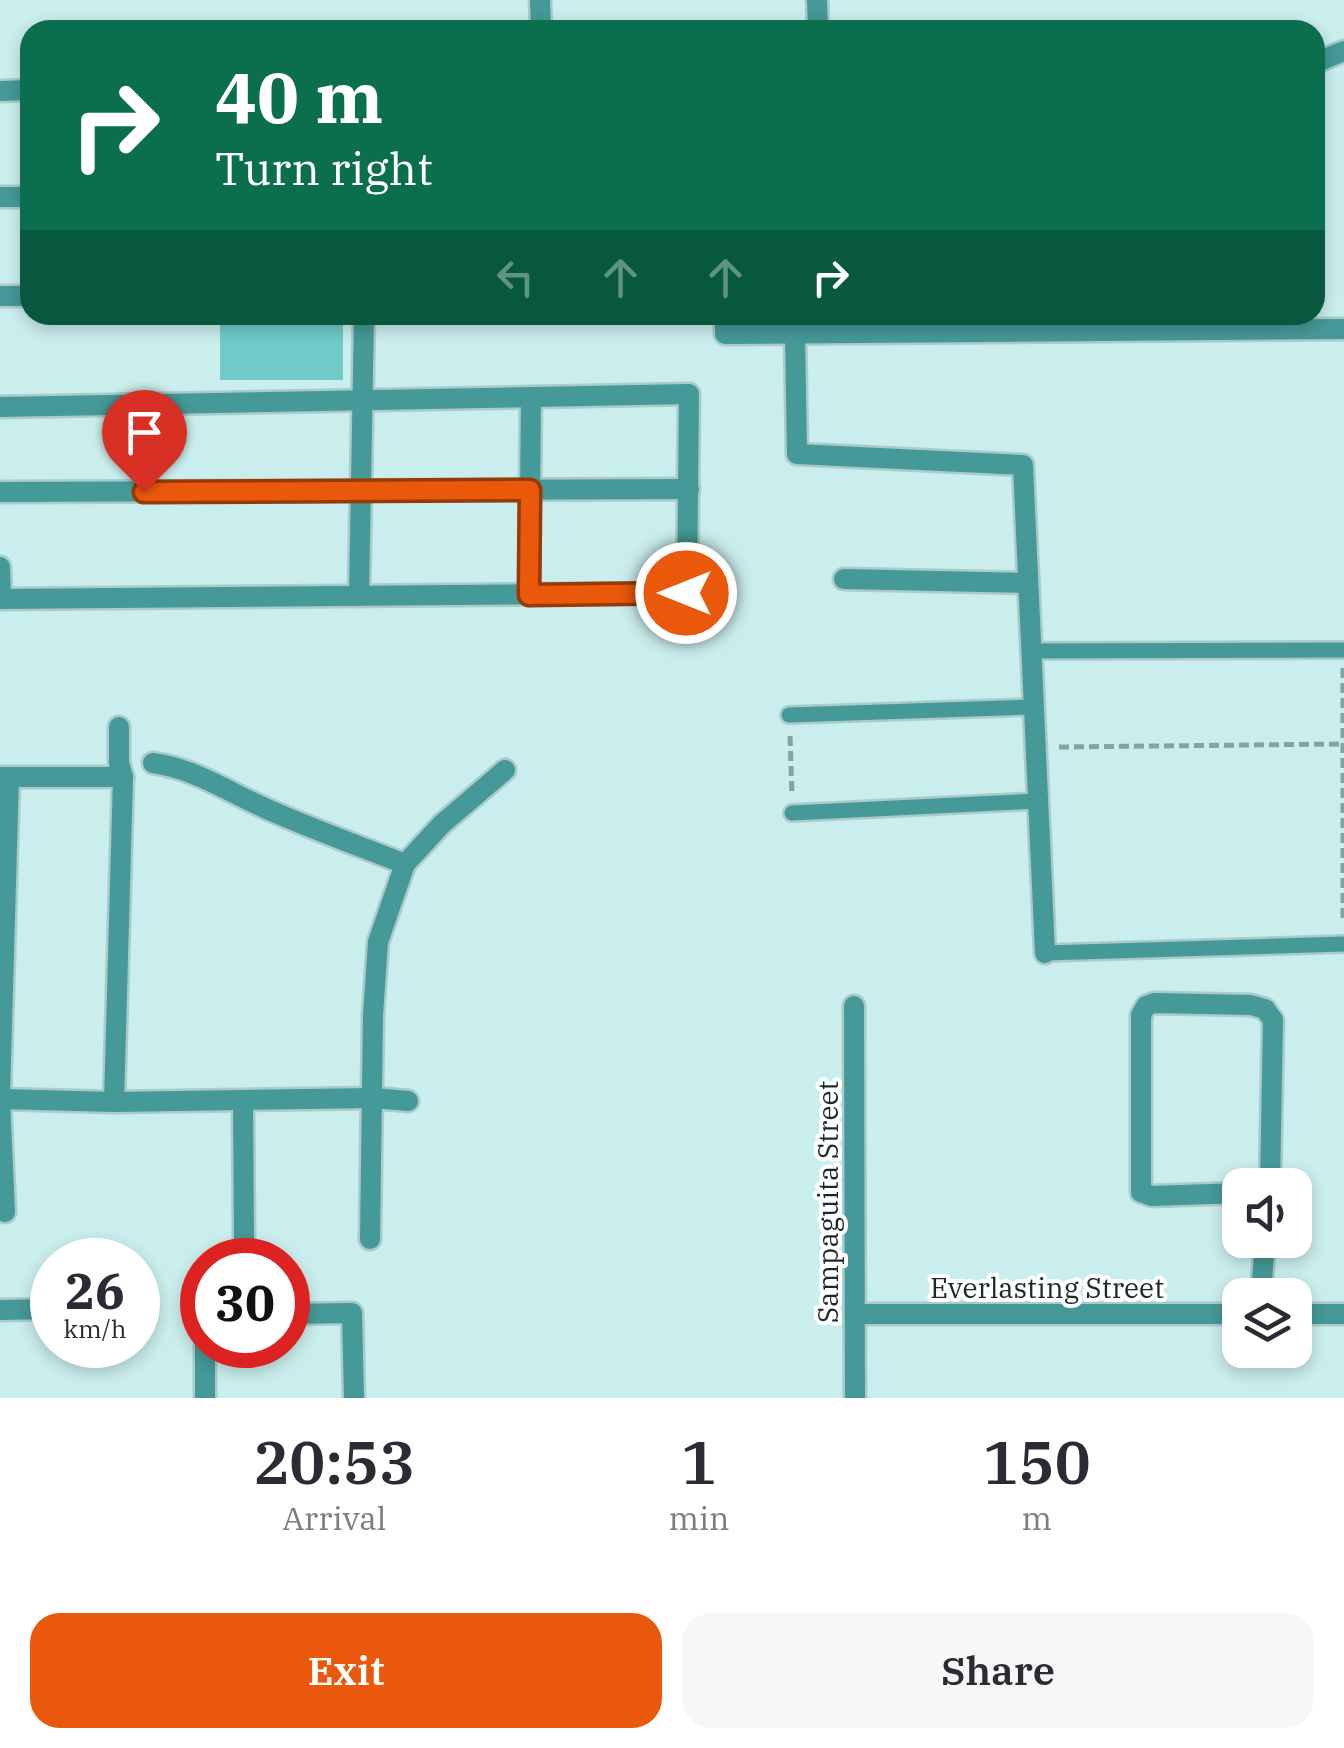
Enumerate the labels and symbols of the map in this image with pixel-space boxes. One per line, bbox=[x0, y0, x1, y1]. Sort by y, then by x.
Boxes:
pin bbox=[102, 390, 187, 493]
position arrow bbox=[634, 541, 738, 645]
street label: Sampaguita Street bbox=[809, 1081, 846, 1323]
speed limit sign: 30 bbox=[180, 1238, 310, 1368]
street label: Everlasting Street bbox=[930, 1269, 1164, 1306]

